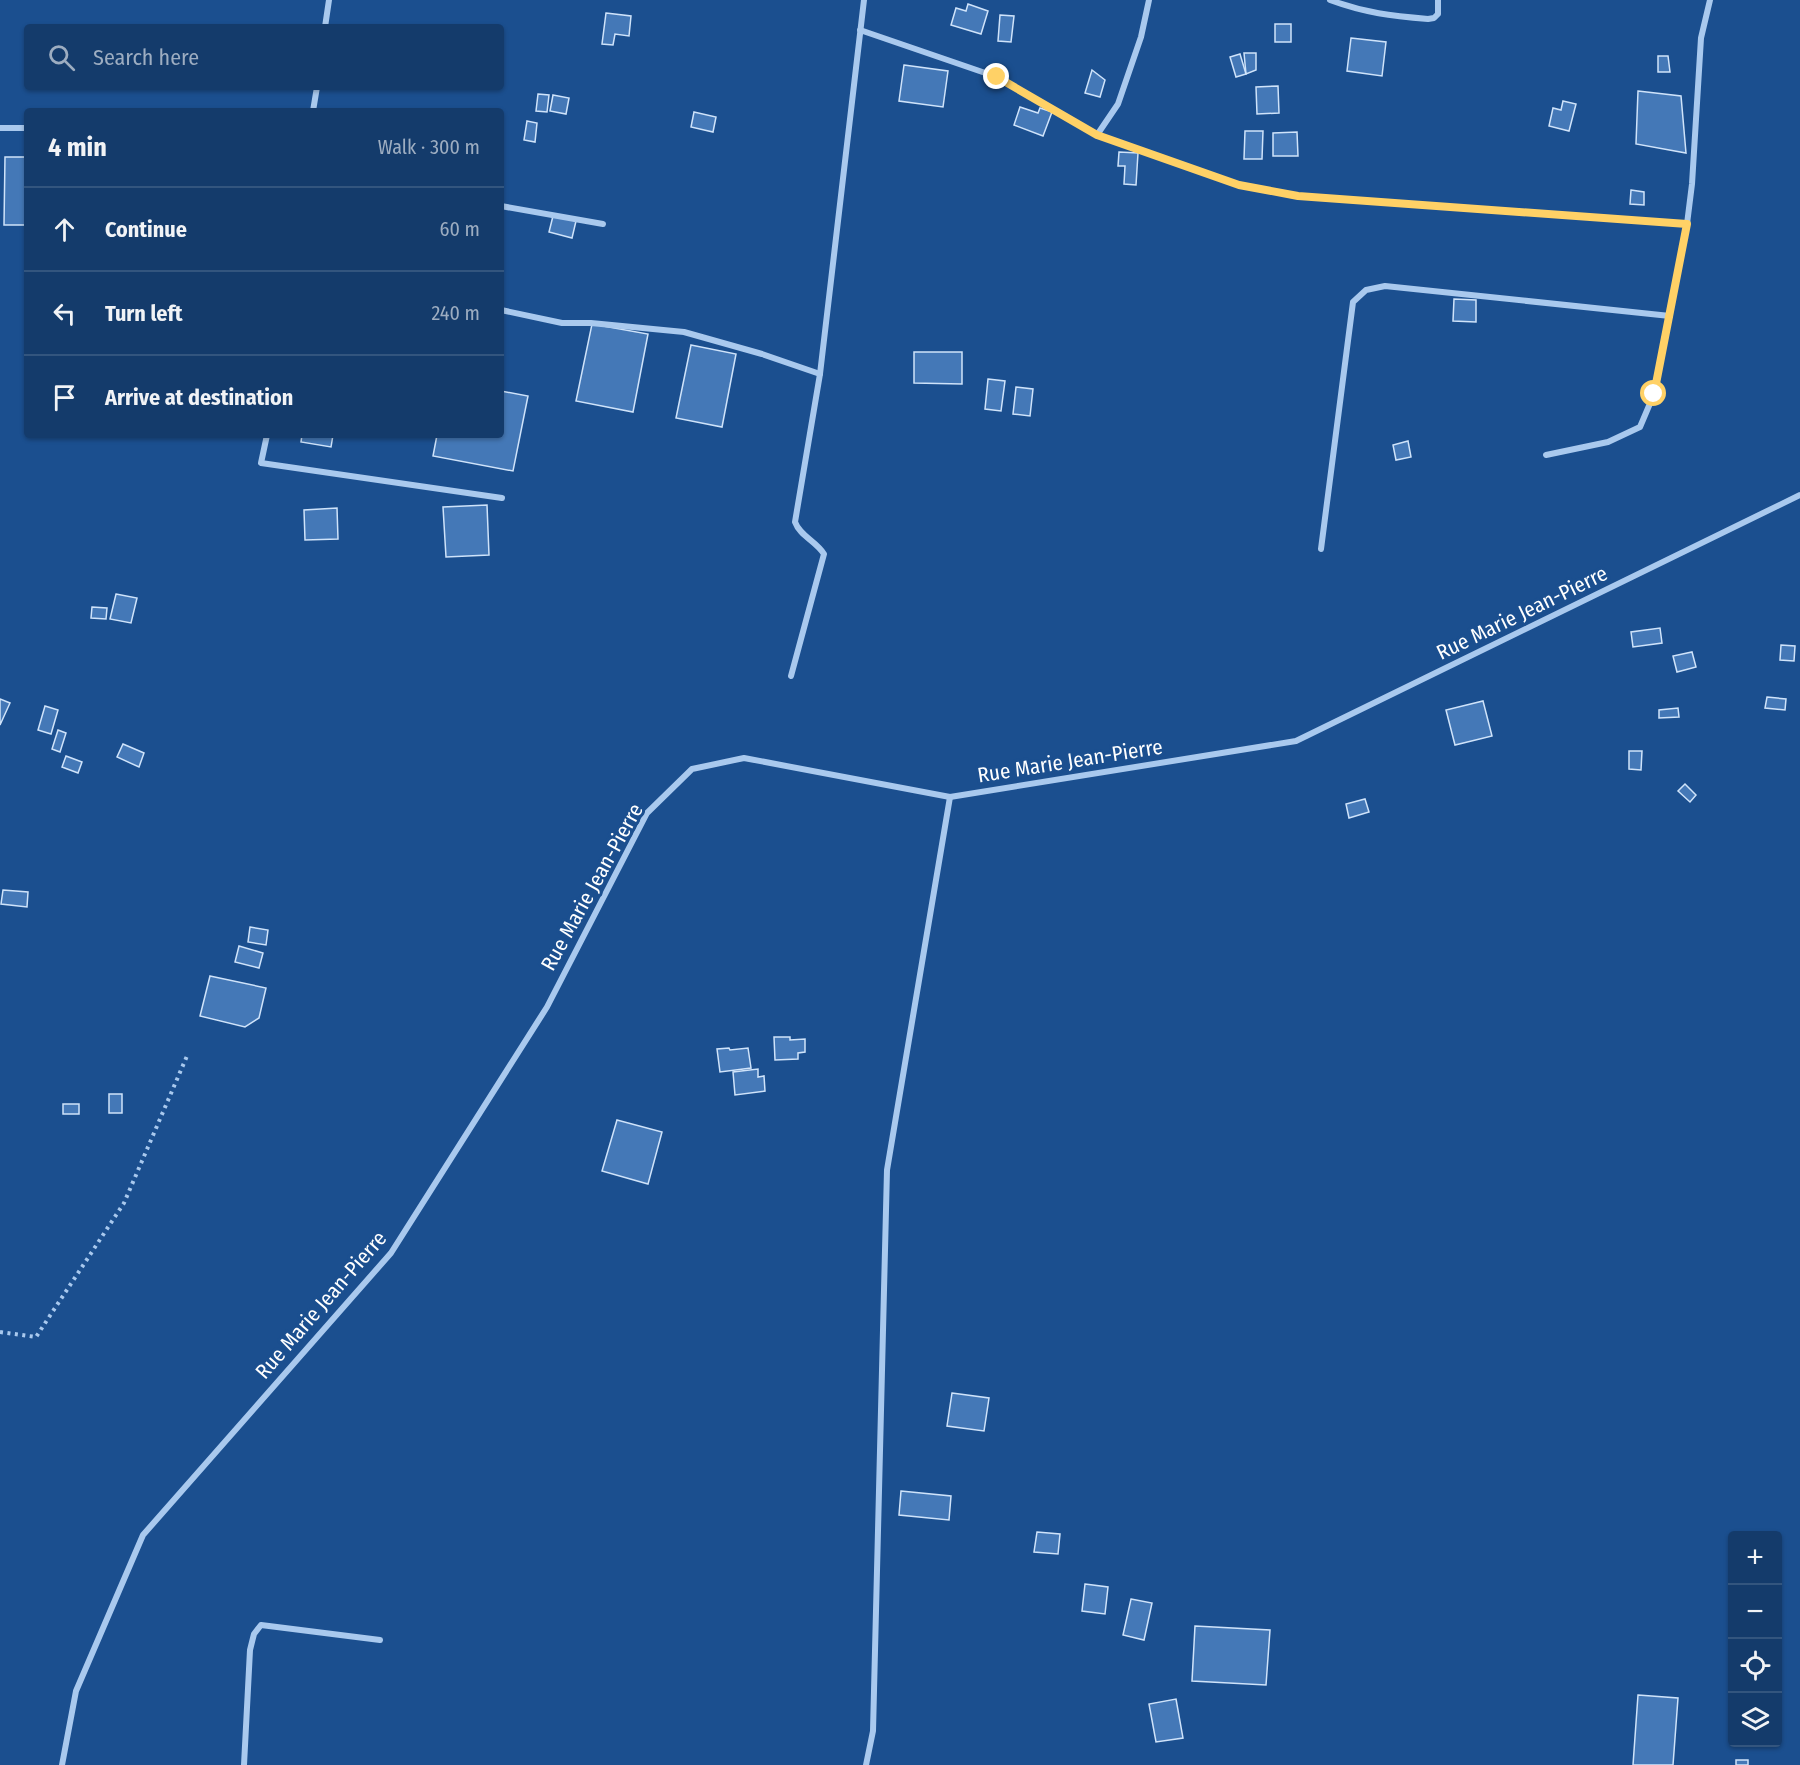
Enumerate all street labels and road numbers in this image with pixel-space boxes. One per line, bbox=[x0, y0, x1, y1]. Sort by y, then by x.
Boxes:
street label: Rue Marie Jean-Pierre bbox=[1432, 560, 1612, 666]
street label: Rue Marie Jean-Pierre bbox=[976, 734, 1164, 788]
street label: Rue Marie Jean-Pierre bbox=[535, 799, 649, 975]
street label: Rue Marie Jean-Pierre bbox=[250, 1226, 392, 1384]

